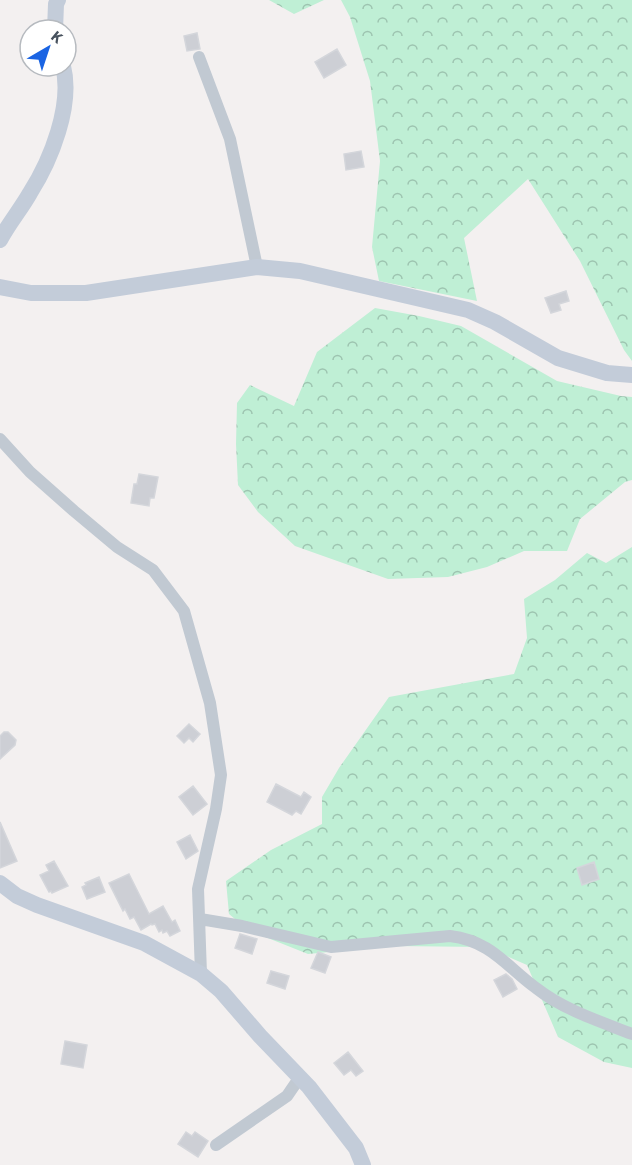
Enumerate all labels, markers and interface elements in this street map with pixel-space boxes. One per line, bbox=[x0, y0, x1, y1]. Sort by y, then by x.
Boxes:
north arrow bbox=[18, 18, 78, 78]
text: K bbox=[46, 25, 68, 49]

